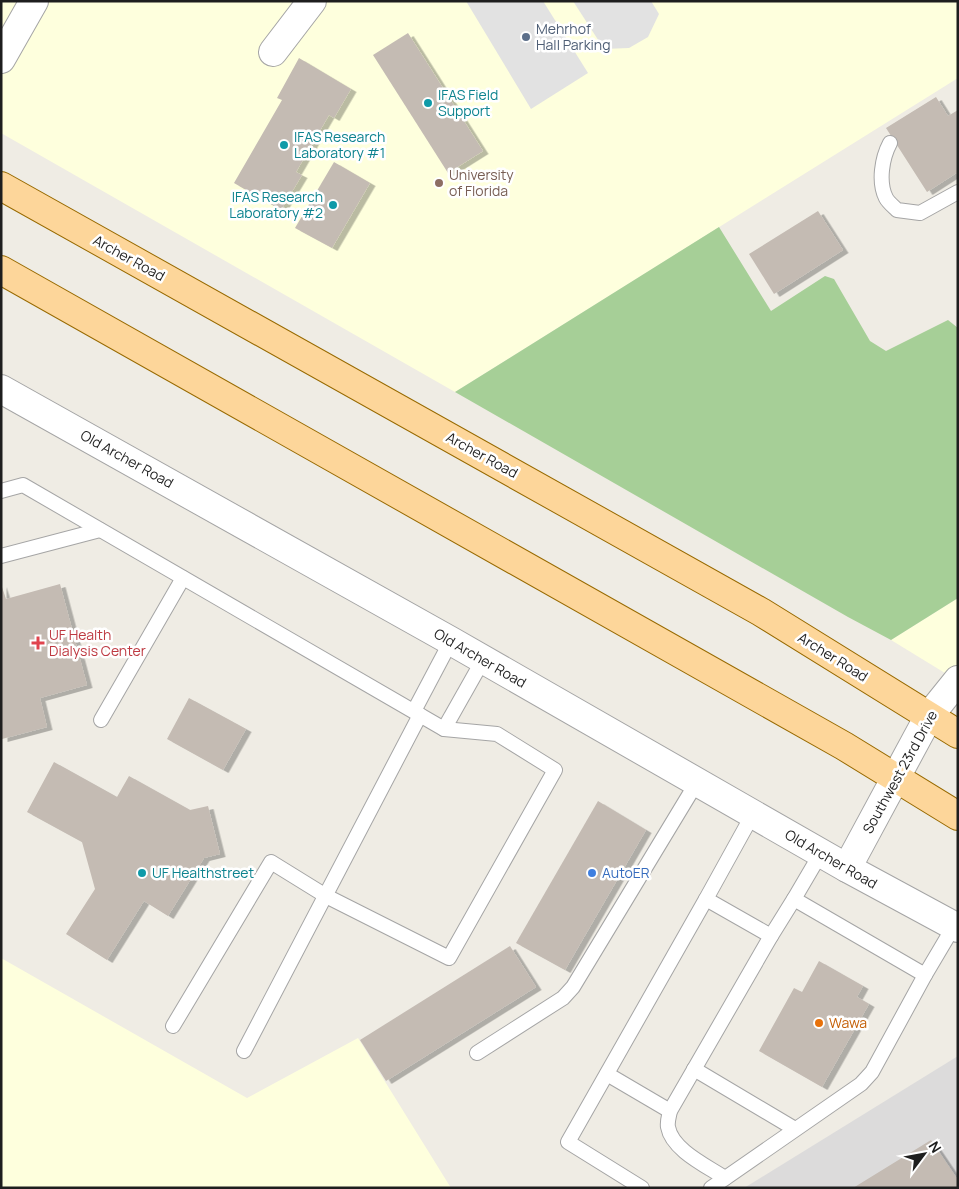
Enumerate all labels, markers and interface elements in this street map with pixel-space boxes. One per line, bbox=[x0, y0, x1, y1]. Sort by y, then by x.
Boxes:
place label: Mehrhof Hall Parking bbox=[536, 19, 610, 54]
marker: Mehrhof Hall Parking bbox=[520, 31, 532, 43]
place label: IFAS Field Support bbox=[438, 85, 498, 120]
marker: IFAS Field Support bbox=[422, 97, 434, 109]
place label: IFAS Research Laboratory #1 bbox=[294, 127, 385, 162]
marker: IFAS Research Laboratory #1 bbox=[278, 139, 290, 151]
place label: University of Florida bbox=[449, 165, 514, 200]
marker: University of Florida bbox=[433, 177, 445, 189]
place label: IFAS Research Laboratory #2 bbox=[229, 187, 323, 222]
marker: IFAS Research Laboratory #2 bbox=[327, 199, 339, 211]
street label: Archer Road bbox=[90, 230, 168, 285]
street label: Old Archer Road bbox=[77, 425, 177, 492]
street label: Archer Road bbox=[443, 427, 521, 482]
street label: Old Archer Road bbox=[431, 623, 530, 692]
place label: UF Health Dialysis Center bbox=[49, 625, 146, 660]
street label: Archer Road bbox=[795, 628, 872, 686]
marker: UF Health Dialysis Center bbox=[31, 636, 45, 650]
street label: Southwest 23rd Drive bbox=[858, 707, 941, 837]
street label: Old Archer Road bbox=[782, 824, 881, 893]
place label: UF Healthstreet bbox=[152, 863, 255, 882]
place label: AutoER bbox=[602, 863, 650, 882]
marker: UF Healthstreet bbox=[136, 867, 148, 879]
marker: AutoER bbox=[586, 867, 598, 879]
place label: Wawa bbox=[829, 1013, 867, 1032]
marker: Wawa bbox=[813, 1017, 825, 1029]
north arrow bbox=[899, 1129, 949, 1179]
text: N bbox=[925, 1138, 946, 1156]

